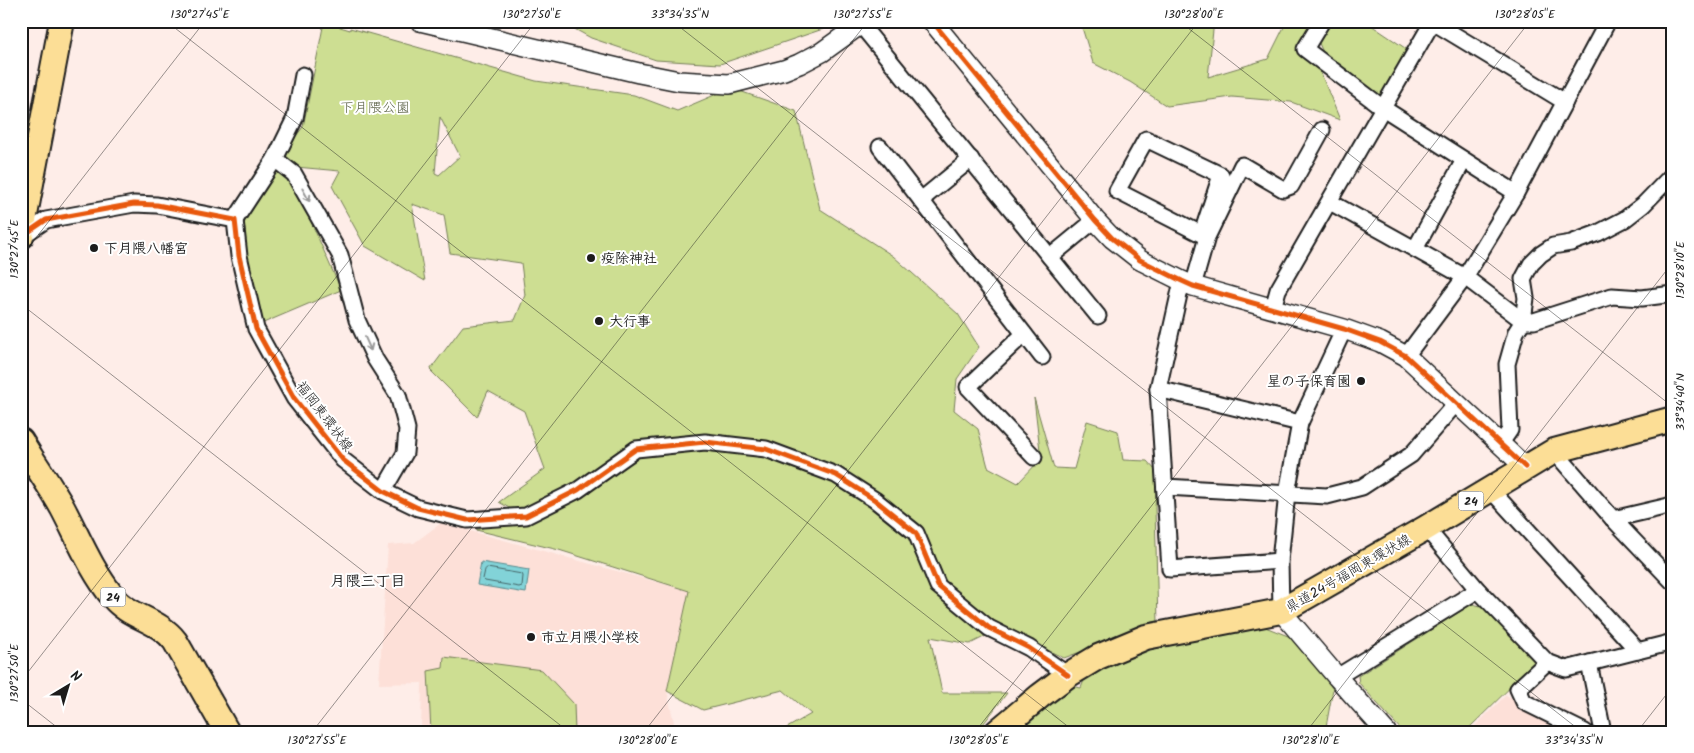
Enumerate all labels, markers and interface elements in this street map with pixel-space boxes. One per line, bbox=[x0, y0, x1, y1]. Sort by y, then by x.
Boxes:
text: 130°27'45"E bbox=[171, 5, 230, 24]
text: 130°27'50"E bbox=[503, 5, 562, 24]
text: 33°34'35"N bbox=[651, 5, 709, 24]
text: 130°27'55"E bbox=[834, 5, 893, 24]
text: 130°28'00"E bbox=[1164, 5, 1225, 24]
text: 130°28'05"E bbox=[1495, 5, 1556, 24]
park label: 下月隈公園 bbox=[340, 97, 410, 119]
one-way arrow bbox=[301, 188, 311, 203]
text: 130°27'45"E bbox=[5, 219, 24, 278]
place label: 下月隈八幡宮 bbox=[104, 238, 188, 260]
text: 130°28'10"E bbox=[1671, 240, 1690, 299]
marker: 下月隈八幡宮 bbox=[88, 242, 100, 254]
place label: 疫除神社 bbox=[601, 248, 657, 270]
marker: 疫除神社 bbox=[585, 252, 597, 264]
place label: 大行事 bbox=[609, 311, 651, 333]
marker: 大行事 bbox=[593, 315, 605, 327]
one-way arrow bbox=[365, 337, 374, 352]
place label: 星の子保育園 bbox=[1267, 371, 1351, 393]
text: 33°34'40"N bbox=[1671, 373, 1690, 431]
marker: 星の子保育園 bbox=[1355, 375, 1367, 387]
street label: 福岡東環状線 bbox=[290, 376, 358, 457]
road number: 24 bbox=[1458, 492, 1484, 511]
street label: 県道24号福岡東環状線 bbox=[1282, 529, 1415, 619]
district label: 月隈三丁目 bbox=[330, 570, 406, 594]
road number: 24 bbox=[100, 588, 126, 606]
place label: 市立月隈小学校 bbox=[541, 627, 639, 649]
marker: 市立月隈小学校 bbox=[525, 631, 537, 643]
text: 130°27'50"E bbox=[5, 643, 24, 702]
north arrow bbox=[42, 660, 92, 710]
text: N bbox=[65, 665, 86, 688]
text: 130°27'55"E bbox=[288, 731, 347, 750]
text: 130°28'00"E bbox=[618, 731, 679, 750]
text: 130°28'05"E bbox=[949, 731, 1010, 750]
text: 130°28'10"E bbox=[1282, 731, 1341, 750]
text: 33°34'35"N bbox=[1545, 731, 1603, 750]

